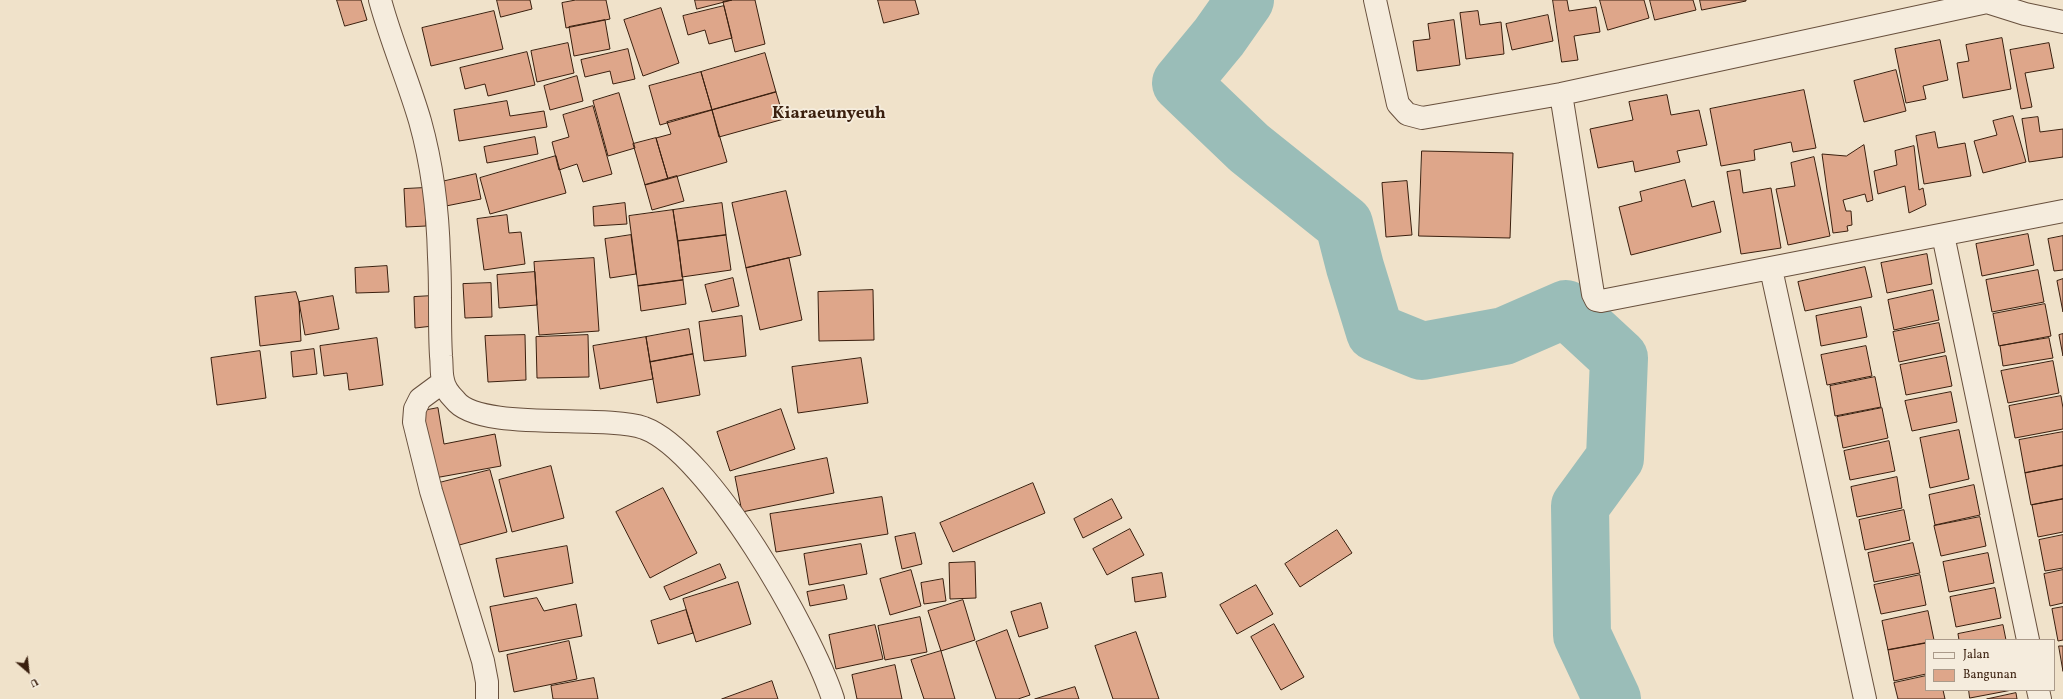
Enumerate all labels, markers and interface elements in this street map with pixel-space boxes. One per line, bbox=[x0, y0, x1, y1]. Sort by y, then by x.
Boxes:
district label: Kiaraeunyeuh bbox=[772, 105, 886, 125]
legend bbox=[1925, 639, 2055, 691]
text: Jalan bbox=[1963, 647, 1990, 663]
north arrow bbox=[8, 651, 48, 691]
text: Bangunan bbox=[1963, 667, 2017, 683]
text: U bbox=[27, 674, 41, 690]

